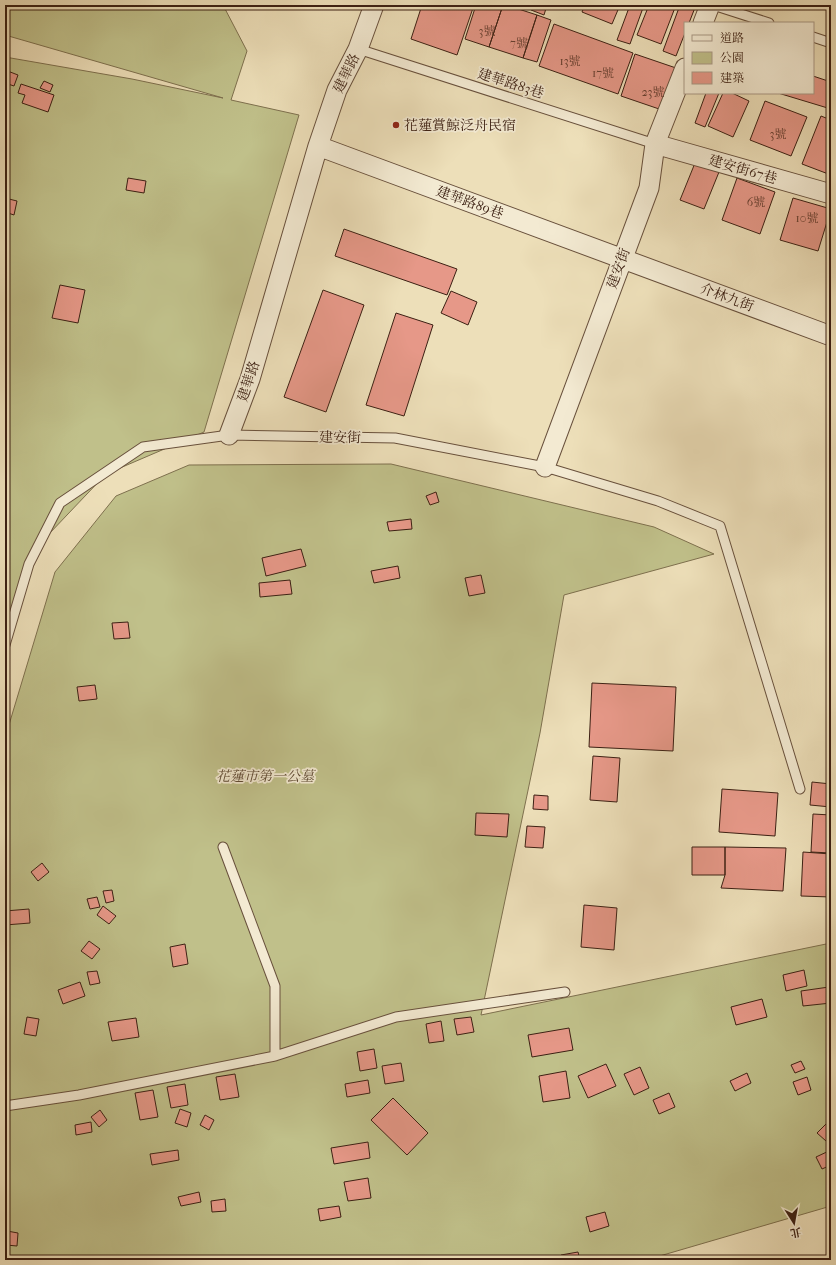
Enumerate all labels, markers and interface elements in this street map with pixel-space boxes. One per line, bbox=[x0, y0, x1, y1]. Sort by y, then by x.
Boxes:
legend bbox=[684, 22, 814, 94]
house number: 3號 bbox=[479, 24, 495, 38]
text: 道路 bbox=[720, 31, 744, 45]
house number: 7號 bbox=[510, 36, 528, 50]
street label: 建華路 bbox=[330, 51, 363, 96]
text: 公園 bbox=[720, 51, 744, 65]
house number: 13號 bbox=[559, 54, 581, 68]
street label: 建華路83巷 bbox=[476, 65, 546, 102]
house number: 17號 bbox=[592, 66, 614, 80]
text: 建築 bbox=[720, 71, 744, 85]
house number: 23號 bbox=[641, 85, 665, 99]
place label: 花蓮賞鯨泛舟民宿 bbox=[404, 117, 516, 134]
marker: 花蓮賞鯨泛舟民宿 bbox=[391, 120, 401, 130]
house number: 3號 bbox=[770, 127, 786, 141]
street label: 建安街67巷 bbox=[707, 152, 779, 187]
street label: 建華路89巷 bbox=[434, 182, 506, 222]
house number: 6號 bbox=[747, 195, 765, 209]
house number: 10號 bbox=[796, 211, 818, 225]
street label: 建安街 bbox=[603, 246, 634, 291]
street label: 介林九街 bbox=[698, 280, 756, 315]
street label: 建華路 bbox=[234, 359, 263, 404]
street label: 建安街 bbox=[319, 429, 361, 446]
park label: 花蓮市第一公墓 bbox=[216, 768, 316, 785]
north arrow bbox=[774, 1203, 814, 1243]
text: 北 bbox=[789, 1225, 802, 1240]

